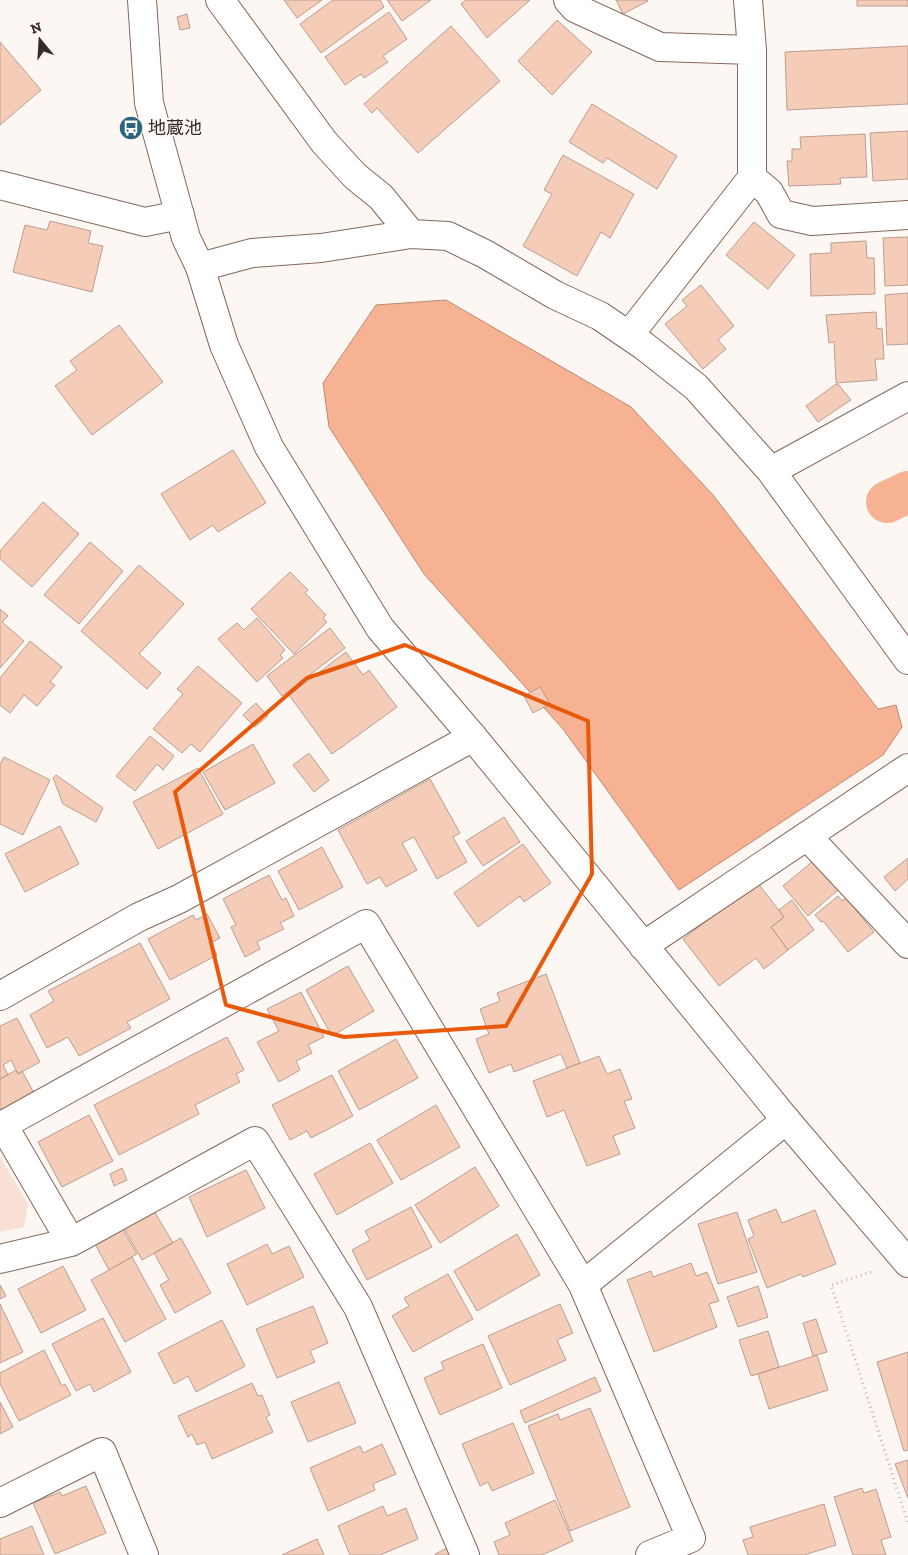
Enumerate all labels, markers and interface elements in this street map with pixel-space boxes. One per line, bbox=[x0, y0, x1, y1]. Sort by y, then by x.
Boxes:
north arrow bbox=[15, 15, 65, 65]
text: N bbox=[28, 18, 44, 38]
bus stop icon: 地蔵池 bbox=[118, 115, 144, 141]
place label: 地蔵池 bbox=[148, 117, 202, 139]

